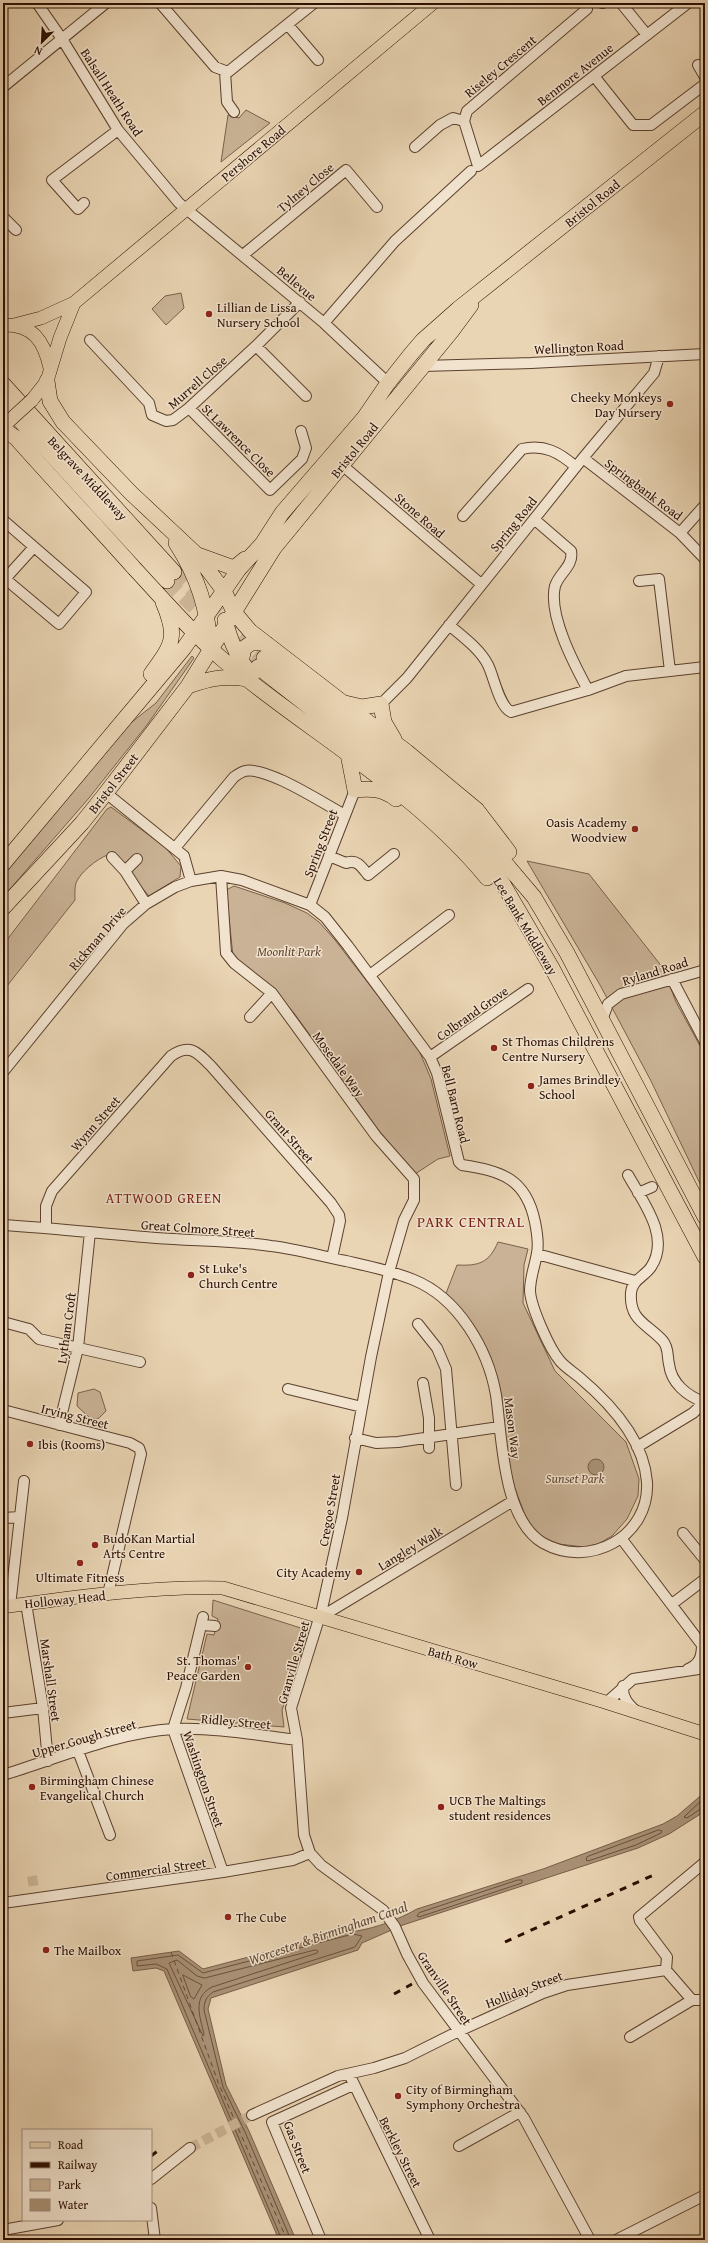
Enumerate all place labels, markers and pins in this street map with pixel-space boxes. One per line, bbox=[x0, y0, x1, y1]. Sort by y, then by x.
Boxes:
place label: Lillian de Lissa Nursery School bbox=[217, 298, 300, 332]
marker: Lillian de Lissa Nursery School bbox=[204, 309, 214, 319]
place label: Cheeky Monkeys Day Nursery bbox=[571, 388, 663, 422]
marker: Cheeky Monkeys Day Nursery bbox=[665, 399, 675, 409]
place label: Oasis Academy Woodview bbox=[546, 813, 628, 847]
marker: Oasis Academy Woodview bbox=[630, 824, 640, 834]
place label: St Thomas Childrens Centre Nursery bbox=[502, 1032, 614, 1066]
marker: St Thomas Childrens Centre Nursery bbox=[489, 1043, 499, 1053]
place label: James Brindley School bbox=[537, 1070, 621, 1104]
marker: James Brindley School bbox=[526, 1081, 536, 1091]
place label: St Luke's Church Centre bbox=[199, 1259, 278, 1293]
marker: St Luke's Church Centre bbox=[186, 1270, 196, 1280]
place label: Ibis (Rooms) bbox=[38, 1435, 105, 1454]
marker: Ibis (Rooms) bbox=[25, 1439, 35, 1449]
place label: BudoKan Martial Arts Centre bbox=[103, 1529, 196, 1563]
marker: BudoKan Martial Arts Centre bbox=[90, 1540, 100, 1550]
marker: Ultimate Fitness bbox=[75, 1558, 85, 1568]
place label: City Academy bbox=[276, 1563, 352, 1582]
marker: City Academy bbox=[354, 1567, 364, 1577]
place label: Ultimate Fitness bbox=[35, 1568, 125, 1587]
place label: St. Thomas' Peace Garden bbox=[167, 1651, 241, 1685]
marker: St. Thomas' Peace Garden bbox=[243, 1662, 253, 1672]
place label: Birmingham Chinese Evangelical Church bbox=[40, 1771, 154, 1805]
marker: Birmingham Chinese Evangelical Church bbox=[27, 1782, 37, 1792]
place label: UCB The Maltings student residences bbox=[449, 1791, 551, 1825]
marker: UCB The Maltings student residences bbox=[436, 1802, 446, 1812]
place label: The Cube bbox=[236, 1908, 286, 1927]
marker: The Cube bbox=[223, 1912, 233, 1922]
place label: The Mailbox bbox=[54, 1941, 122, 1960]
marker: The Mailbox bbox=[41, 1945, 51, 1955]
place label: City of Birmingham Symphony Orchestra bbox=[406, 2080, 521, 2114]
marker: City of Birmingham Symphony Orchestra bbox=[393, 2091, 403, 2101]

